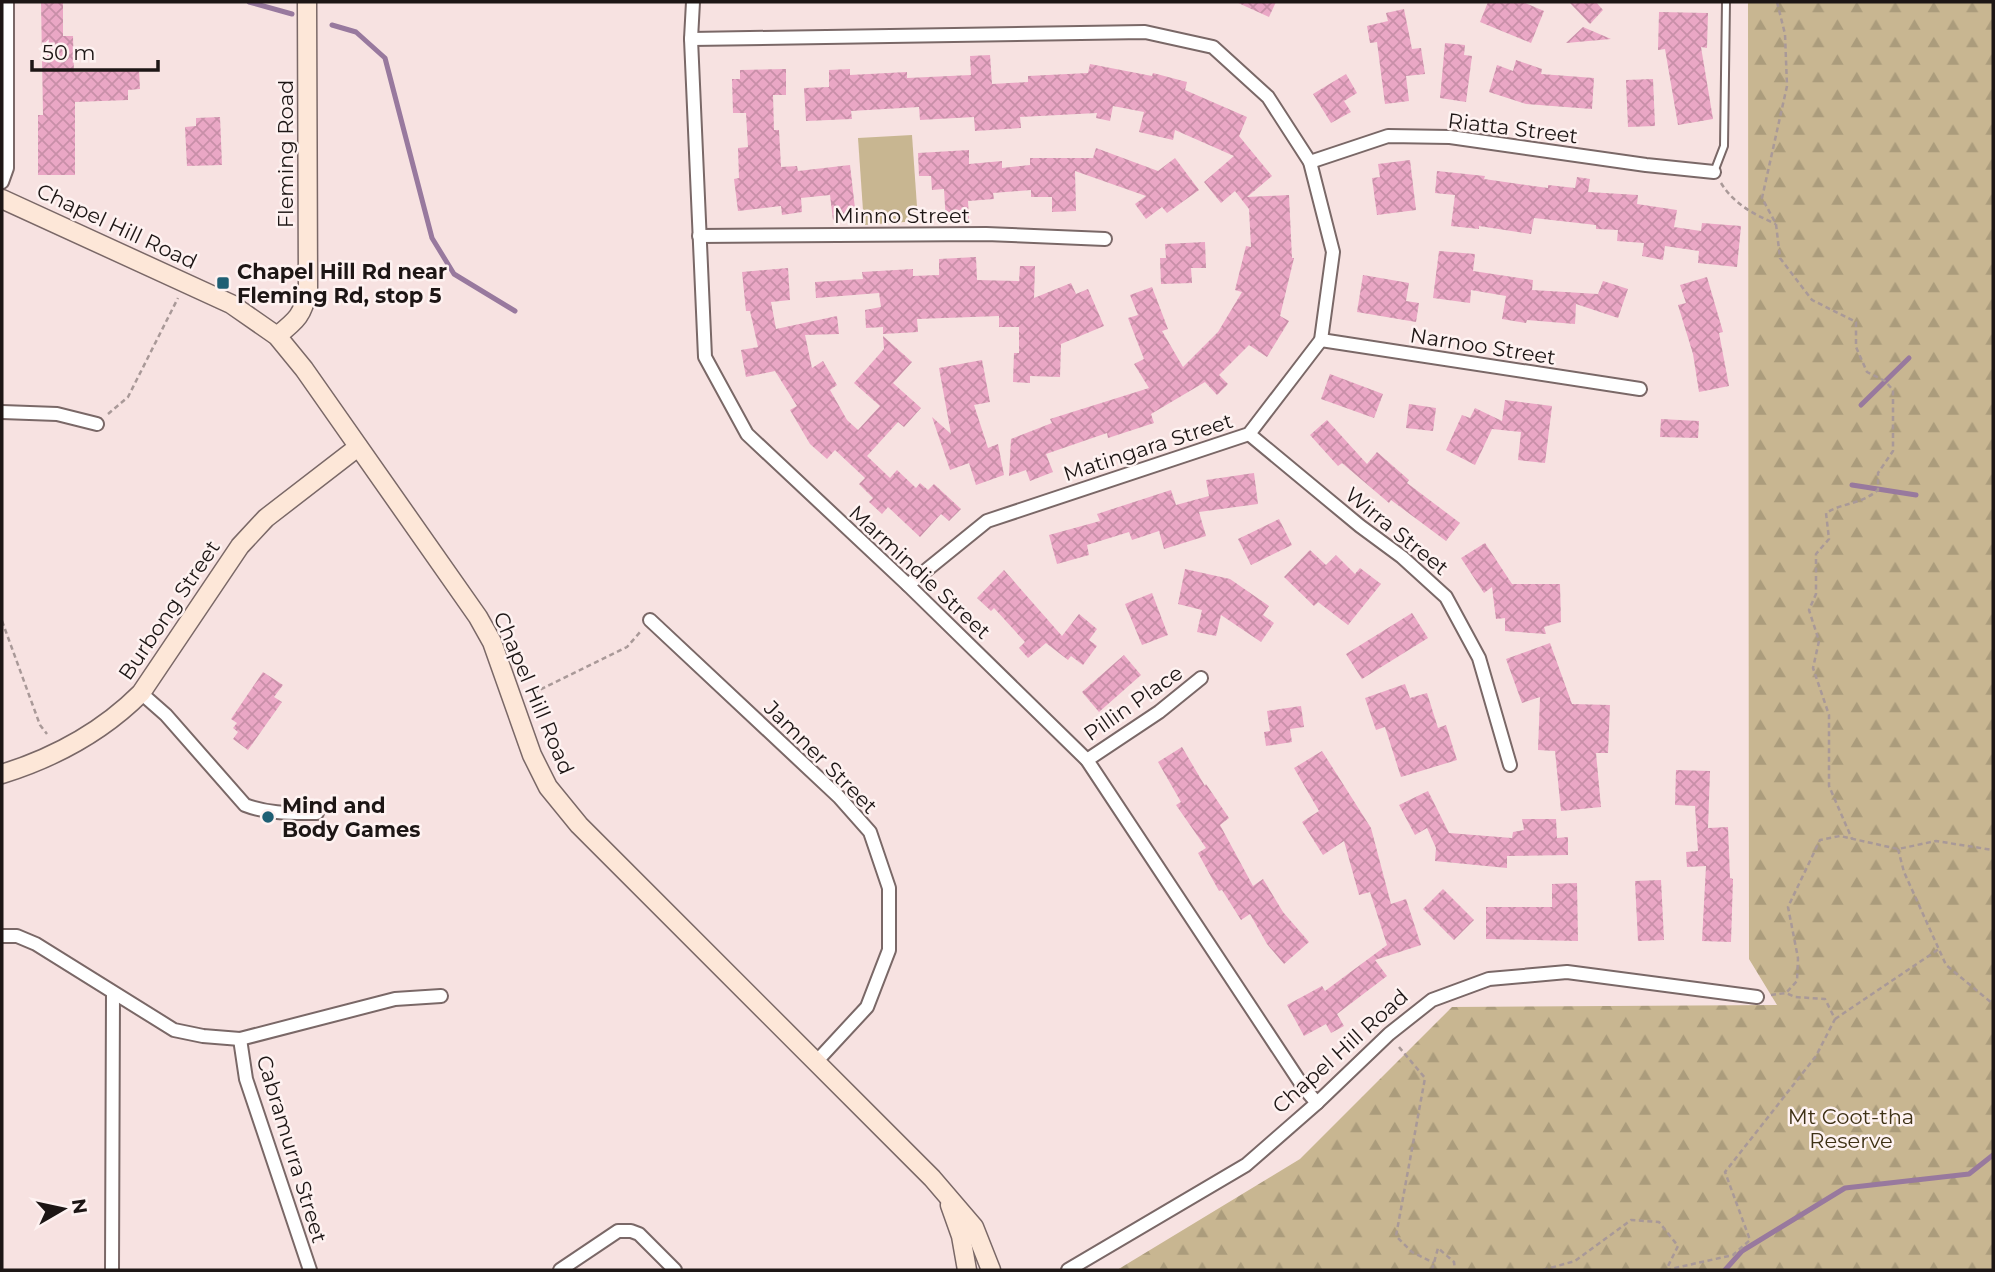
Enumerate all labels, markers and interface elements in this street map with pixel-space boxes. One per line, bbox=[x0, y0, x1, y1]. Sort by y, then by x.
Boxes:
scale bar bbox=[32, 28, 158, 72]
text: 50 m bbox=[42, 40, 96, 65]
street label: Fleming Road bbox=[273, 80, 298, 228]
street label: Riatta Street bbox=[1446, 108, 1580, 148]
street label: Chapel Hill Road bbox=[33, 178, 201, 274]
street label: Minno Street bbox=[834, 203, 970, 228]
place label: Chapel Hill Rd near Fleming Rd, stop 5 bbox=[237, 259, 447, 308]
marker: Chapel Hill Rd near Fleming Rd, stop 5 bbox=[215, 275, 231, 291]
street label: Narnoo Street bbox=[1408, 322, 1558, 370]
street label: Matingara Street bbox=[1060, 408, 1236, 486]
street label: Wirra Street bbox=[1340, 482, 1454, 580]
street label: Marmindie Street bbox=[844, 500, 996, 644]
street label: Burbong Street bbox=[113, 535, 225, 685]
street label: Chapel Hill Road bbox=[489, 608, 579, 778]
street label: Pillin Place bbox=[1079, 660, 1187, 746]
street label: Jamner Street bbox=[759, 695, 883, 819]
place label: Mind and Body Games bbox=[282, 793, 421, 842]
marker: Mind and Body Games bbox=[260, 809, 276, 825]
street label: Chapel Hill Road bbox=[1267, 984, 1413, 1118]
street label: Cabramurra Street bbox=[252, 1052, 332, 1246]
park label: Mt Coot-tha Reserve bbox=[1788, 1104, 1914, 1153]
north arrow bbox=[28, 1174, 98, 1244]
text: N bbox=[67, 1197, 92, 1216]

